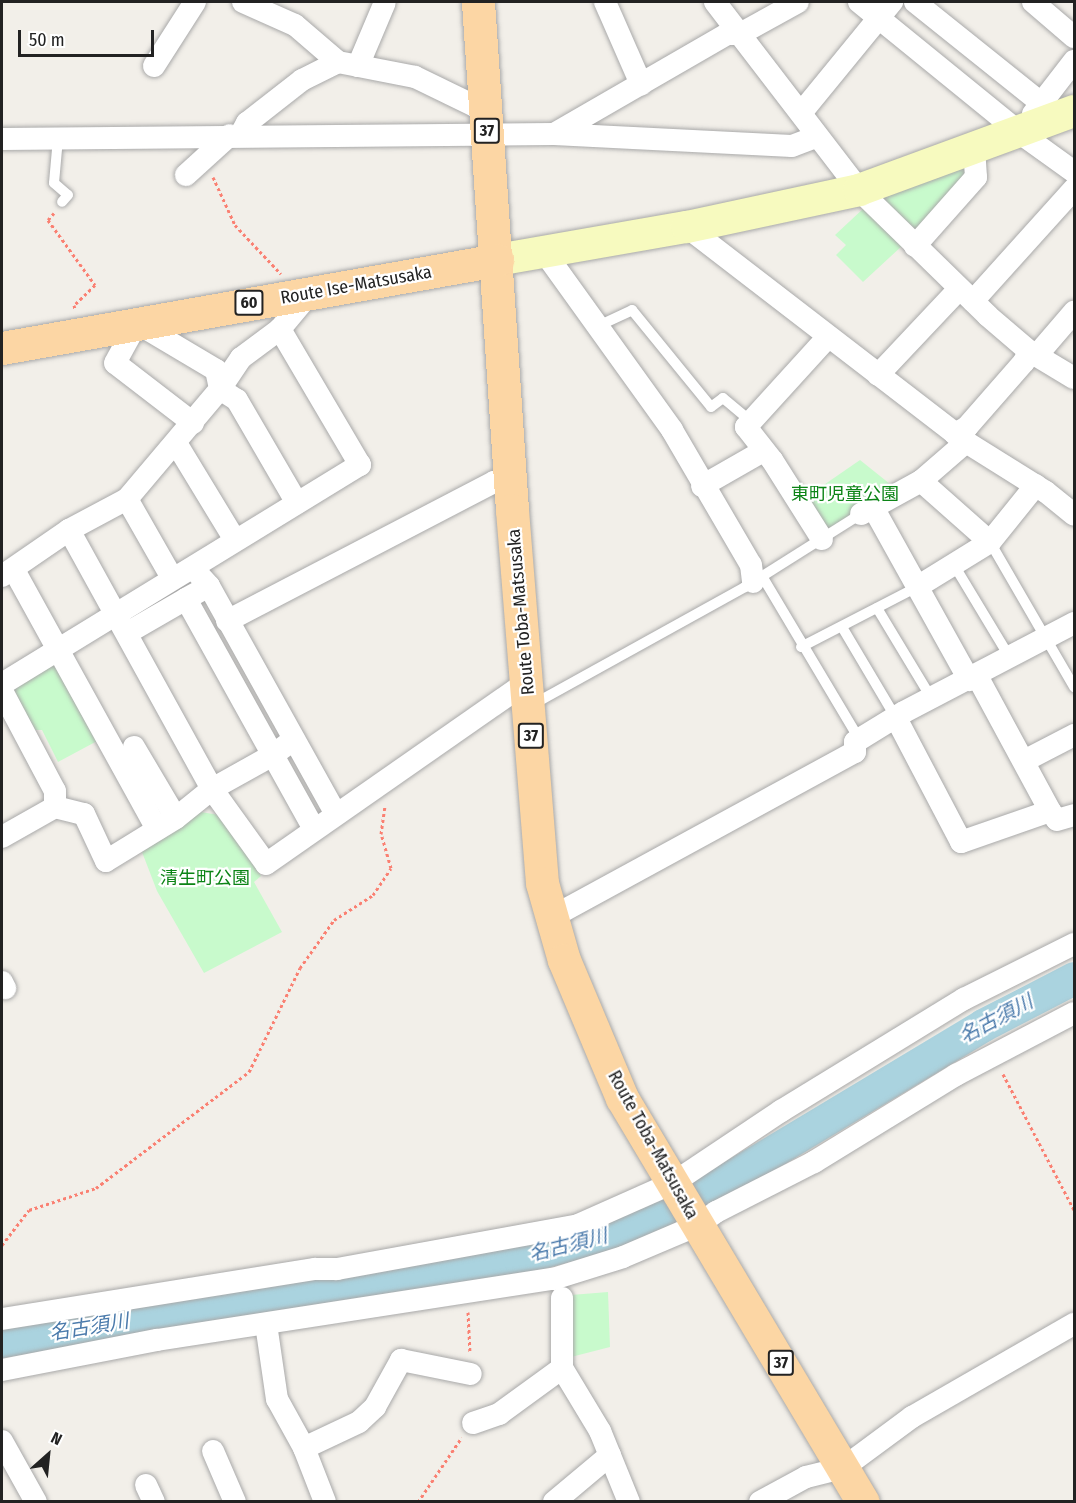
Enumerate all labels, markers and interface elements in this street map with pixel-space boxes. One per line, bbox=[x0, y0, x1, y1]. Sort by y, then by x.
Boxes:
scale bar bbox=[21, 18, 158, 56]
text: 50 m bbox=[29, 29, 65, 51]
road number: 37 bbox=[474, 118, 500, 144]
street label: Route Ise-Matsusaka bbox=[279, 261, 433, 309]
road number: 60 bbox=[234, 290, 264, 316]
park label: 東町児童公園 bbox=[791, 483, 899, 505]
street label: Route Toba-Matsusaka bbox=[503, 528, 539, 696]
road number: 37 bbox=[518, 723, 544, 749]
park label: 清生町公園 bbox=[160, 867, 250, 889]
water label: 名古須川 bbox=[955, 990, 1037, 1048]
street label: Route Toba-Matsusaka bbox=[603, 1067, 703, 1223]
water label: 名古須川 bbox=[526, 1224, 610, 1266]
water label: 名古須川 bbox=[48, 1309, 130, 1345]
road number: 37 bbox=[768, 1350, 794, 1376]
north arrow bbox=[18, 1425, 78, 1485]
text: N bbox=[48, 1428, 65, 1449]

